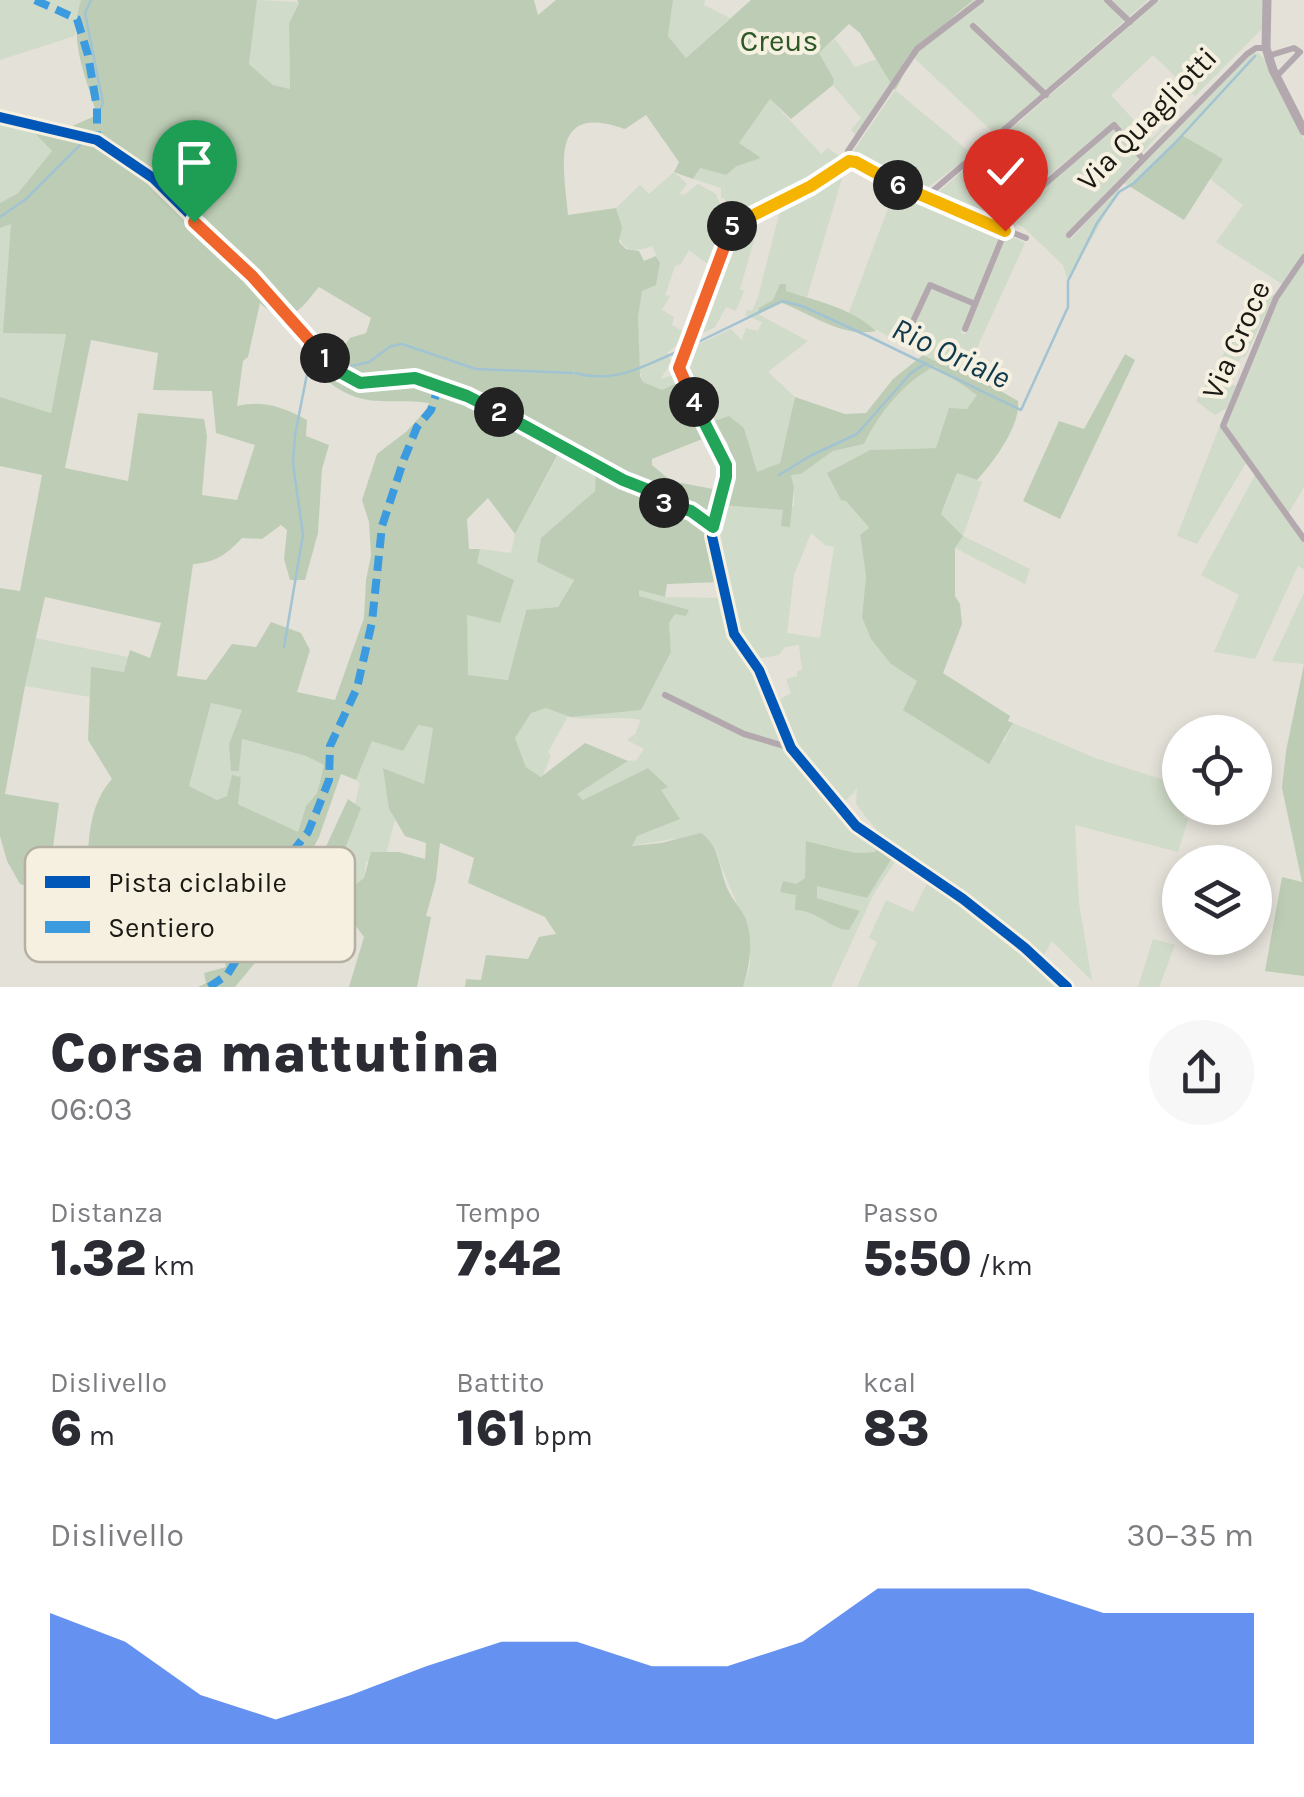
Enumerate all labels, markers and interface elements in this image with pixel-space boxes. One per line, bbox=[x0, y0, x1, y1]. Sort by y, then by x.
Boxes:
park label: Creus bbox=[740, 23, 818, 59]
street label: Via Quagliotti bbox=[1069, 40, 1225, 198]
pin bbox=[152, 120, 237, 223]
pin bbox=[963, 129, 1048, 232]
icon: arrive bbox=[167, 135, 222, 190]
icon: check bbox=[978, 144, 1033, 199]
pin: 6 bbox=[873, 160, 923, 210]
text: 6 bbox=[890, 168, 907, 201]
pin: 5 bbox=[707, 201, 757, 251]
text: 5 bbox=[724, 209, 740, 242]
street label: Via Croce bbox=[1194, 275, 1278, 405]
water label: Rio Oriale bbox=[886, 310, 1016, 396]
pin: 1 bbox=[300, 333, 350, 383]
text: 1 bbox=[320, 341, 330, 374]
pin: 4 bbox=[669, 377, 719, 427]
text: 4 bbox=[686, 385, 702, 418]
pin: 2 bbox=[474, 387, 524, 437]
text: 2 bbox=[491, 395, 507, 428]
pin: 3 bbox=[639, 478, 689, 528]
text: 3 bbox=[655, 486, 673, 519]
map controls bbox=[1162, 715, 1272, 955]
button: locate bbox=[1162, 715, 1272, 825]
button: layers bbox=[1162, 845, 1272, 955]
legend bbox=[25, 847, 355, 962]
text: Pista ciclabile bbox=[108, 866, 287, 899]
text: Sentiero bbox=[108, 911, 215, 944]
button: share bbox=[1149, 1020, 1254, 1125]
text: Corsa mattutina bbox=[50, 1021, 500, 1085]
text: 06:03 bbox=[50, 1091, 133, 1128]
text: Distanza bbox=[50, 1196, 163, 1229]
text: Tempo bbox=[456, 1196, 540, 1229]
text: Passo bbox=[863, 1196, 938, 1229]
text: 1.32 bbox=[50, 1229, 146, 1288]
text: 7:42 bbox=[456, 1229, 561, 1288]
text: 5:50 bbox=[863, 1229, 972, 1288]
text: km bbox=[146, 1249, 195, 1282]
text: /km bbox=[972, 1249, 1033, 1282]
text: Dislivello bbox=[50, 1366, 167, 1399]
text: Battito bbox=[456, 1366, 544, 1399]
text: kcal bbox=[863, 1366, 916, 1399]
text: 6 bbox=[50, 1399, 82, 1458]
text: 161 bbox=[456, 1399, 527, 1458]
text: 83 bbox=[863, 1399, 929, 1458]
text: m bbox=[82, 1419, 115, 1452]
text: bpm bbox=[527, 1419, 593, 1452]
text: Dislivello bbox=[50, 1517, 184, 1554]
text: 30–35 m bbox=[1126, 1517, 1254, 1554]

